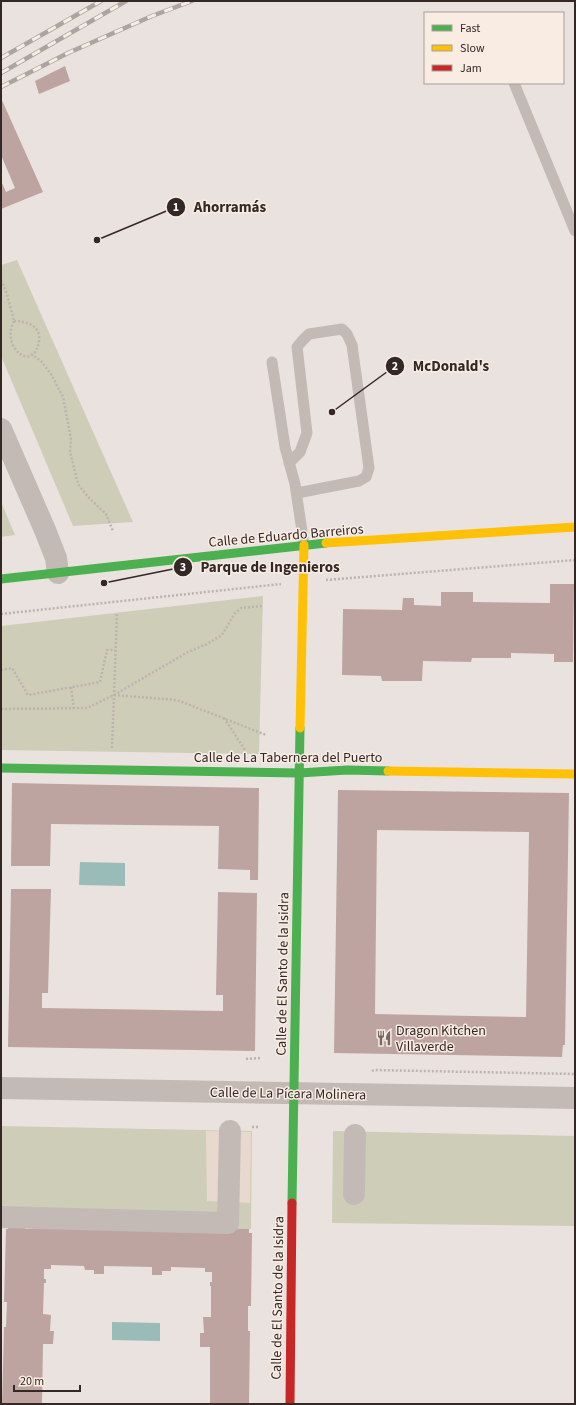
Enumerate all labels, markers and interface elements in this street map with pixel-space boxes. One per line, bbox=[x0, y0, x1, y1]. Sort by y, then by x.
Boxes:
legend bbox=[424, 12, 564, 84]
text: Fast bbox=[460, 20, 480, 37]
text: Slow bbox=[460, 40, 485, 57]
text: Jam bbox=[460, 60, 482, 77]
callout: Ahorramás bbox=[166, 193, 274, 220]
text: Ahorramás bbox=[193, 197, 267, 218]
text: 1 bbox=[173, 199, 179, 216]
callout: McDonald's bbox=[385, 353, 497, 380]
text: McDonald's bbox=[413, 356, 490, 377]
text: 2 bbox=[392, 358, 398, 375]
street label: Calle de Eduardo Barreiros bbox=[208, 519, 364, 553]
callout: Parque de Ingenieros bbox=[173, 553, 348, 580]
text: Parque de Ingenieros bbox=[200, 557, 340, 578]
text: 3 bbox=[180, 559, 186, 576]
street label: Calle de La Tabernera del Puerto bbox=[194, 748, 382, 768]
street label: Calle de El Santo de la Isidra bbox=[272, 892, 294, 1056]
place label: Dragon Kitchen Villaverde bbox=[396, 1021, 486, 1057]
restaurant icon: Dragon Kitchen Villaverde bbox=[375, 1029, 393, 1047]
street label: Calle de La Pícara Molinera bbox=[210, 1083, 366, 1105]
street label: Calle de El Santo de la Isidra bbox=[267, 1216, 289, 1380]
scale bar bbox=[14, 1367, 80, 1393]
text: 20 m bbox=[20, 1373, 44, 1390]

